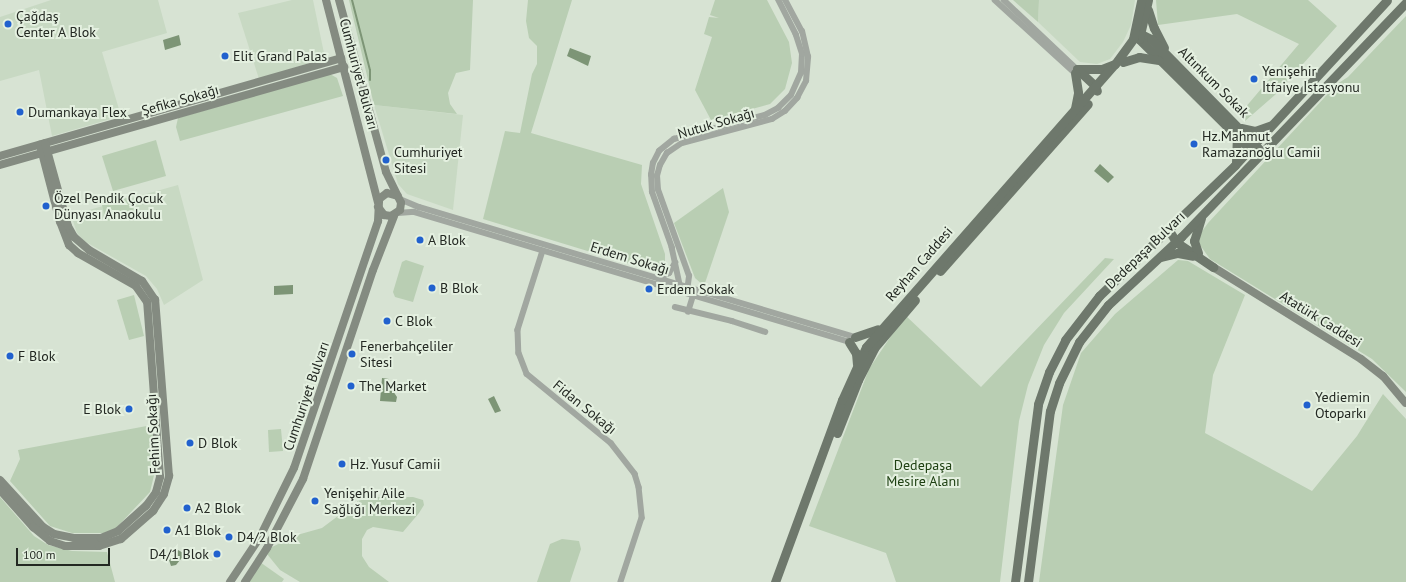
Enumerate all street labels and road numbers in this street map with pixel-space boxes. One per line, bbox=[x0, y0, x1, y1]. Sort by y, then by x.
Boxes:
street label: Cumhuriyet Bulvarı bbox=[336, 17, 382, 131]
street label: Altınkum Sokak bbox=[1175, 43, 1253, 121]
street label: Şefika Sokağı bbox=[140, 81, 220, 119]
street label: Nutuk Sokağı bbox=[675, 104, 757, 142]
street label: Dedepaşa Bulvarı bbox=[1102, 208, 1188, 292]
street label: Reyhan Caddesi bbox=[882, 223, 956, 305]
street label: Erdem Sokağı bbox=[588, 238, 672, 278]
street label: Atatürk Caddesi bbox=[1277, 287, 1365, 351]
street label: Cumhuriyet Bulvarı bbox=[279, 339, 333, 453]
street label: Fidan Sokağı bbox=[550, 376, 620, 438]
street label: Fehim Sokağı bbox=[142, 393, 164, 475]

